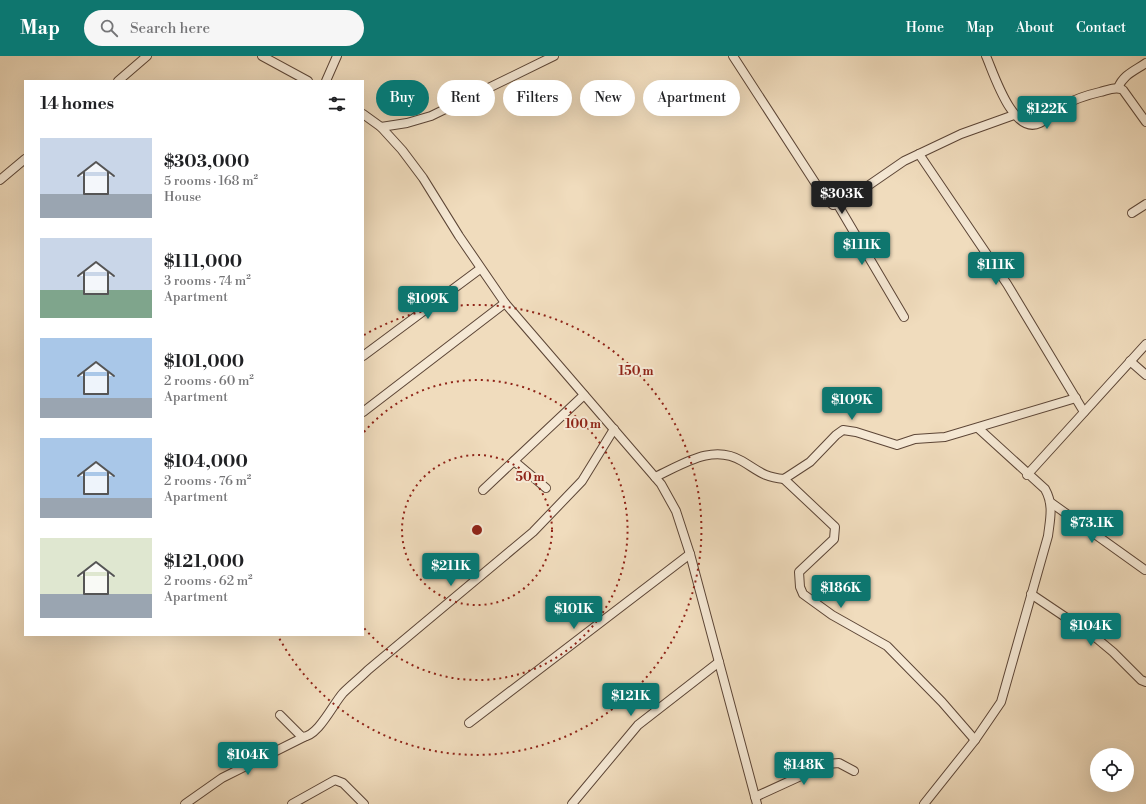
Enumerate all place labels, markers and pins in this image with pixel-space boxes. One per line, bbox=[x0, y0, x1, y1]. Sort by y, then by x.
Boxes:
pin: $122K bbox=[1019, 96, 1075, 130]
pin: $303K bbox=[814, 181, 870, 215]
pin: $111K bbox=[834, 232, 890, 266]
pin: $111K bbox=[968, 252, 1024, 286]
pin: $109K bbox=[400, 286, 456, 320]
pin: $109K bbox=[824, 387, 880, 421]
pin: $73.1K bbox=[1059, 510, 1125, 544]
centre of rings bbox=[470, 523, 484, 537]
pin: $211K bbox=[423, 553, 479, 587]
pin: $186K bbox=[813, 575, 869, 609]
pin: $101K bbox=[546, 596, 602, 630]
pin: $104K bbox=[1063, 613, 1119, 647]
pin: $121K bbox=[603, 683, 659, 717]
pin: $104K bbox=[220, 742, 276, 776]
pin: $148K bbox=[776, 752, 832, 786]

